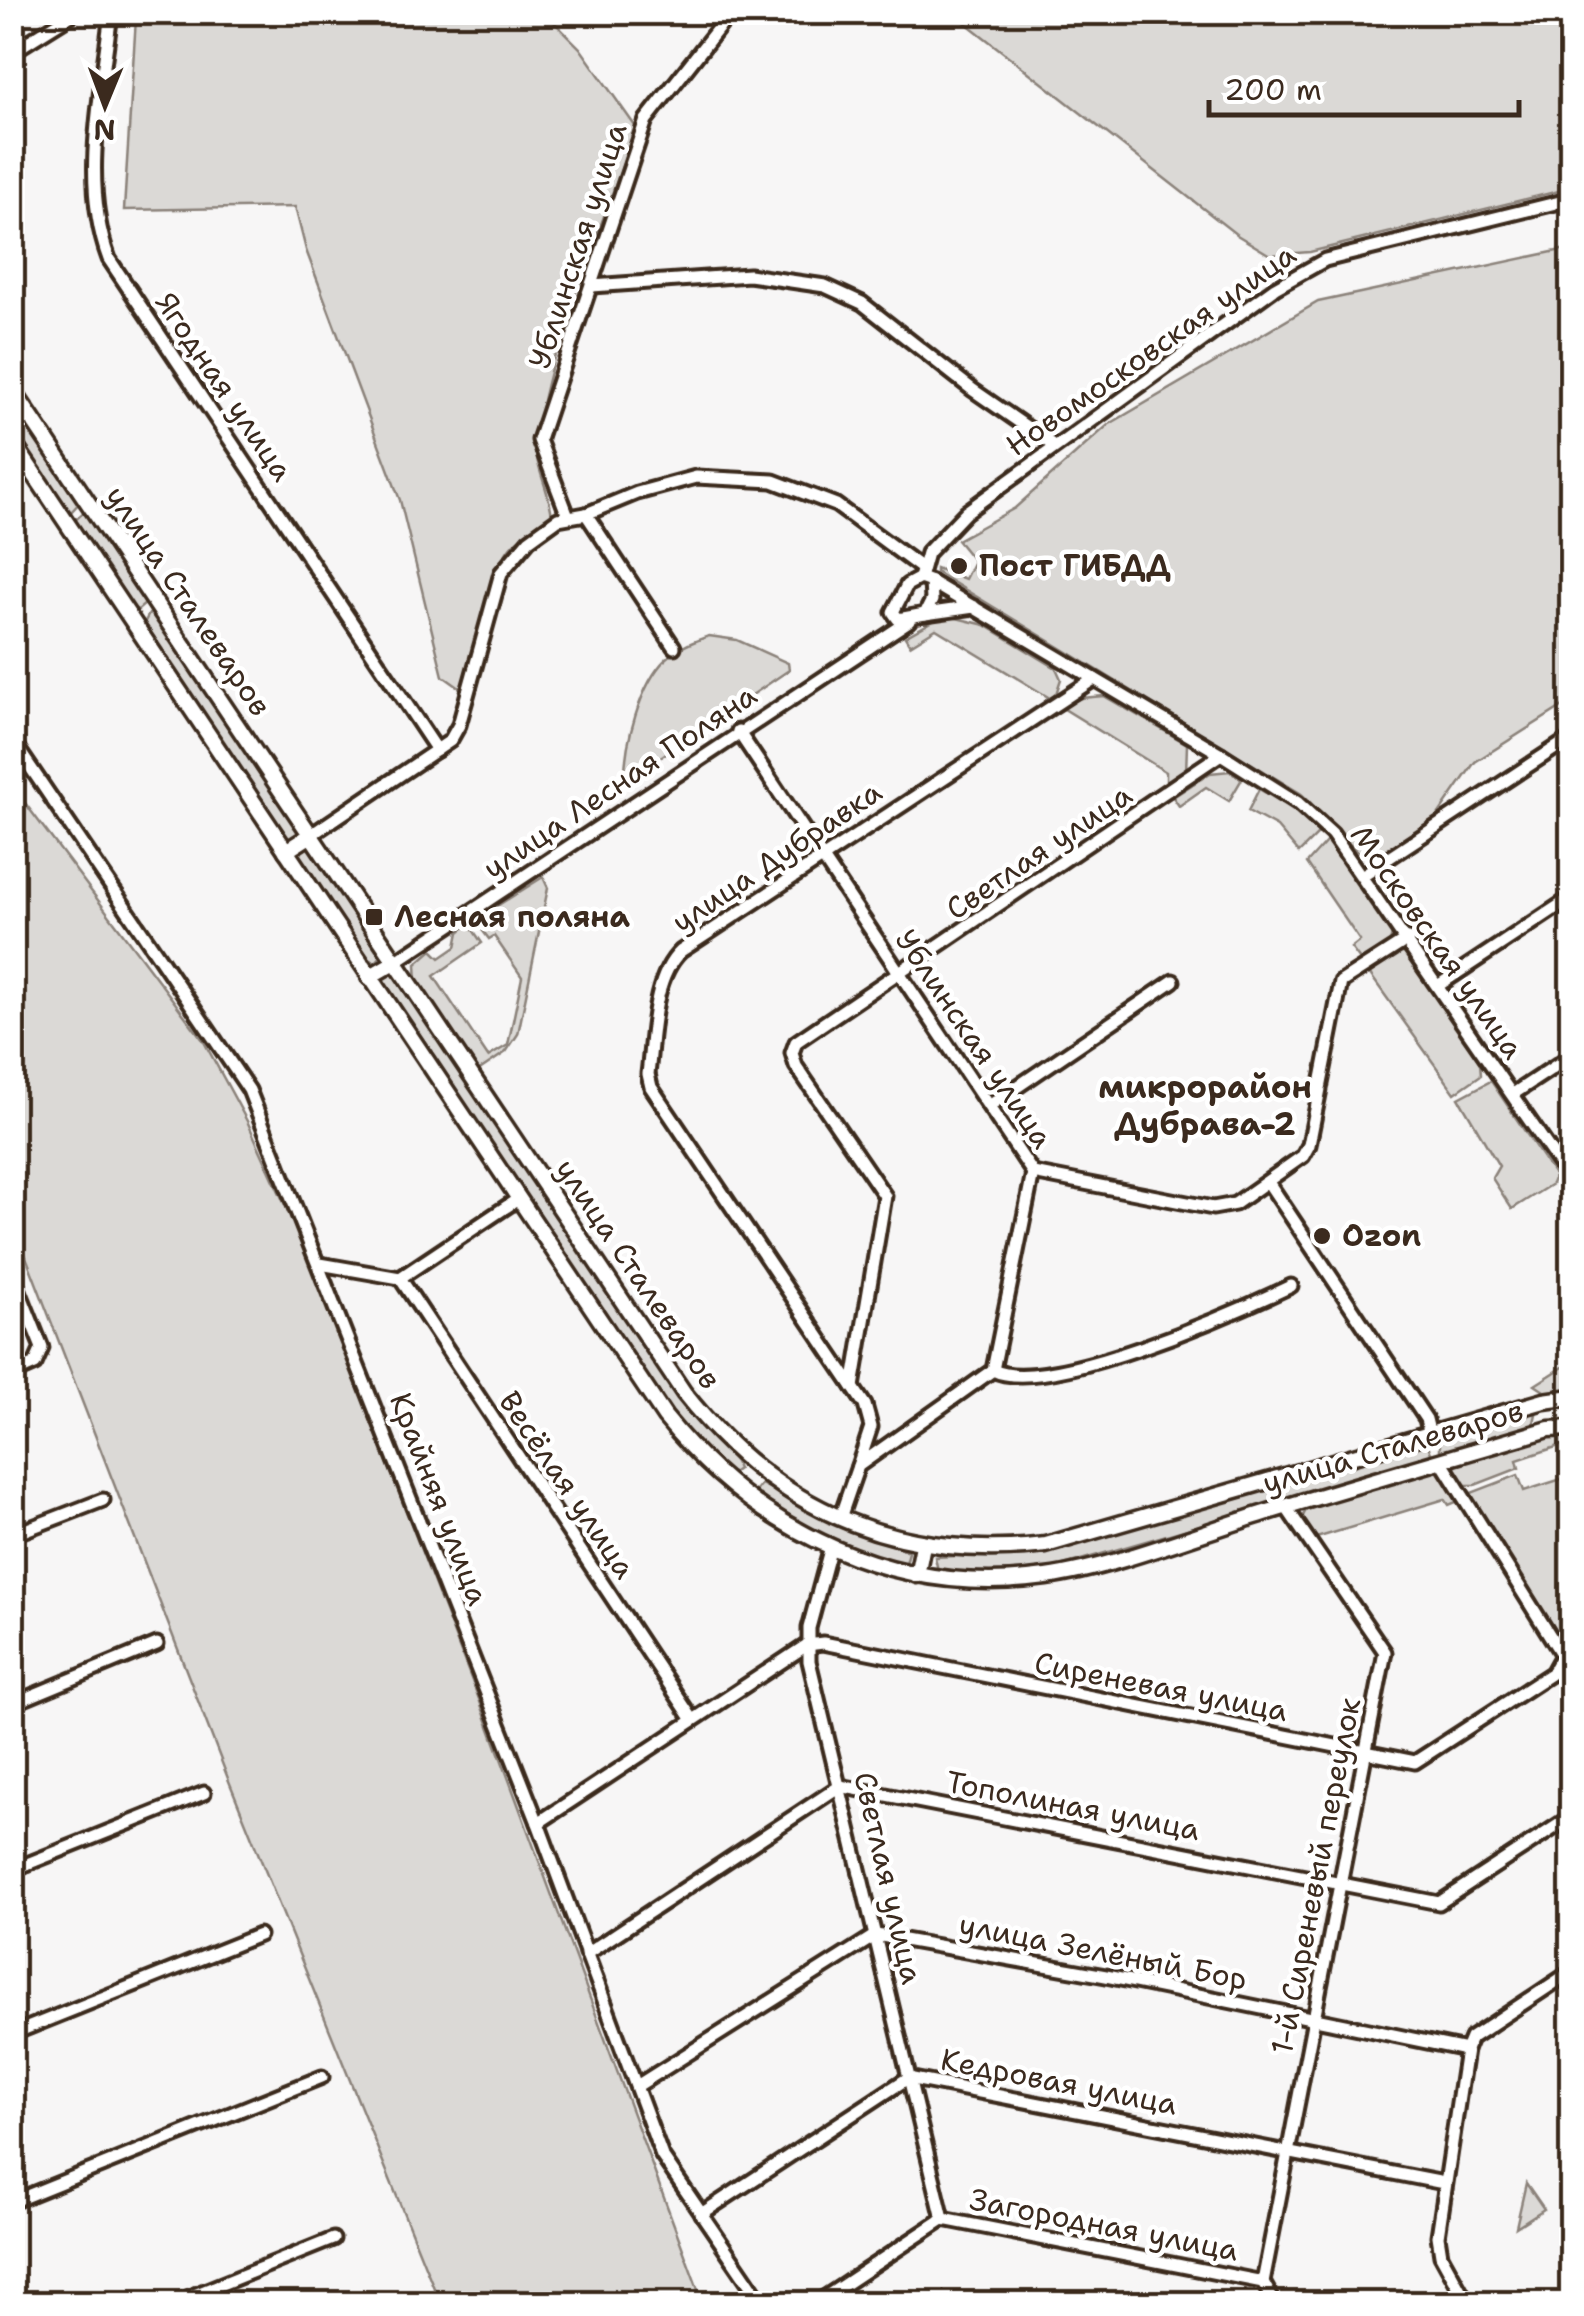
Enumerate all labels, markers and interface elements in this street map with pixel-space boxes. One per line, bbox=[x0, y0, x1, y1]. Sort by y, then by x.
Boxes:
north arrow bbox=[55, 55, 155, 155]
scale bar bbox=[1209, 55, 1519, 117]
text: 200 m bbox=[1224, 69, 1322, 110]
text: N bbox=[93, 111, 116, 149]
street label: Ублинская улица bbox=[518, 117, 637, 374]
street label: Новомосковская улица bbox=[998, 234, 1304, 465]
street label: Ягодная улица bbox=[146, 284, 303, 489]
street label: улица Сталеваров bbox=[96, 478, 281, 724]
place label: Пост ГИБДД bbox=[979, 545, 1171, 586]
marker: Пост ГИБДД bbox=[948, 555, 970, 577]
street label: улица Лесная Поляна bbox=[475, 674, 765, 889]
street label: улица Дубравка bbox=[664, 771, 890, 942]
street label: Светлая улица bbox=[938, 774, 1140, 929]
street label: Московская улица bbox=[1341, 816, 1534, 1067]
place label: Лесная поляна bbox=[394, 896, 630, 937]
marker: Лесная поляна bbox=[363, 906, 385, 928]
street label: Ублинская улица bbox=[886, 921, 1063, 1157]
district label: микрорайон Дубрава-2 bbox=[1098, 1065, 1312, 1145]
street label: улица Сталеваров bbox=[546, 1151, 731, 1397]
place label: Ozon bbox=[1342, 1215, 1421, 1256]
marker: Ozon bbox=[1311, 1225, 1333, 1247]
street label: Весёлая улица bbox=[489, 1383, 646, 1587]
street label: Крайняя улица bbox=[380, 1387, 499, 1611]
street label: улица Сталеваров bbox=[1258, 1390, 1528, 1503]
street label: Сиреневая улица bbox=[1031, 1642, 1292, 1731]
street label: 1-й Сиреневый переулок bbox=[1261, 1694, 1370, 2058]
street label: Тополиная улица bbox=[943, 1761, 1204, 1850]
street label: Светлая улица bbox=[844, 1768, 933, 1988]
street label: улица Зелёный Бор bbox=[956, 1903, 1251, 2000]
street label: Кедровая улица bbox=[937, 2038, 1181, 2125]
street label: Загородная улица bbox=[966, 2178, 1242, 2271]

